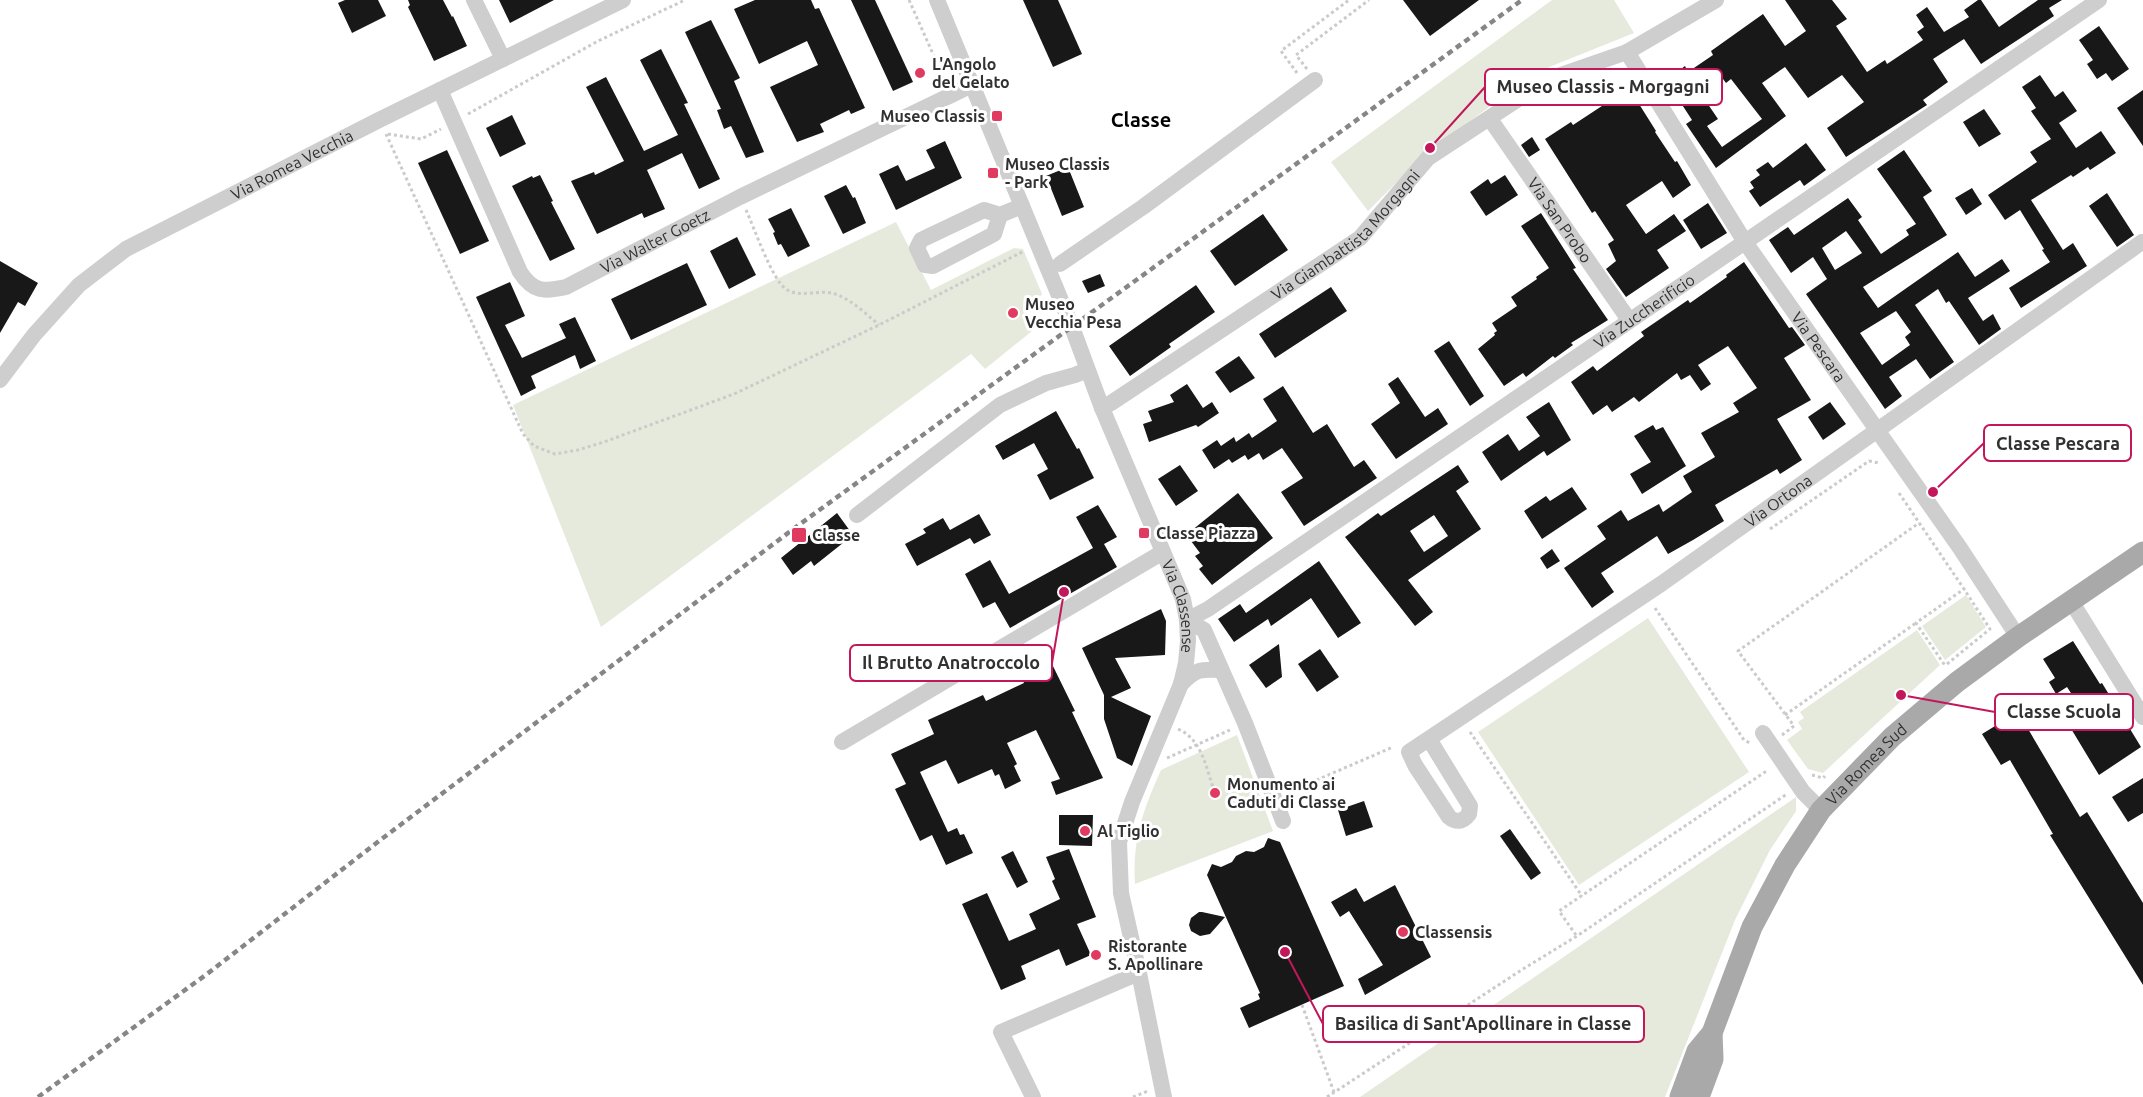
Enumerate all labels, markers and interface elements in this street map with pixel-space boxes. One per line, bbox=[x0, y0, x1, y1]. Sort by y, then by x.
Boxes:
place label: L'Angolo del Gelato bbox=[932, 55, 1010, 91]
marker: L'Angolo del Gelato bbox=[913, 66, 927, 80]
callout: Museo Classis - Morgagni bbox=[1485, 69, 1722, 105]
text: Museo Classis - Morgagni bbox=[1497, 76, 1710, 96]
place label: Museo Classis bbox=[880, 107, 985, 125]
district label: Classe bbox=[1111, 108, 1171, 131]
marker: Museo Classis bbox=[990, 109, 1004, 123]
street label: Via Romea Vecchia bbox=[228, 126, 356, 203]
place label: Museo Classis - Park bbox=[1005, 155, 1110, 191]
marker: Museo Classis - Park bbox=[986, 166, 1000, 180]
street label: Via Giambattista Morgagni bbox=[1268, 166, 1423, 303]
street label: Via San Probo bbox=[1524, 174, 1596, 266]
street label: Via Walter Goetz bbox=[597, 205, 713, 277]
street label: Via Zuccherificio bbox=[1590, 270, 1698, 352]
place label: Museo Vecchia Pesa bbox=[1025, 295, 1122, 331]
marker: Museo Vecchia Pesa bbox=[1006, 306, 1020, 320]
street label: Via Pescara bbox=[1788, 309, 1850, 386]
callout: Classe Pescara bbox=[1984, 425, 2131, 461]
text: Classe Pescara bbox=[1996, 433, 2120, 453]
street label: Via Ortona bbox=[1741, 471, 1815, 531]
place label: Classe Piazza bbox=[1156, 524, 1256, 542]
marker: Classe bbox=[790, 526, 808, 544]
place label: Classe bbox=[812, 526, 860, 544]
marker: Classe Piazza bbox=[1137, 526, 1151, 540]
street label: Via Classense bbox=[1158, 557, 1197, 654]
callout: Il Brutto Anatroccolo bbox=[850, 645, 1052, 681]
text: Il Brutto Anatroccolo bbox=[862, 652, 1040, 672]
callout: Classe Scuola bbox=[1995, 694, 2133, 730]
text: Classe Scuola bbox=[2007, 701, 2121, 721]
street label: Via Romea Sud bbox=[1822, 720, 1910, 809]
place label: Monumento ai Caduti di Classe bbox=[1227, 775, 1346, 811]
marker: Monumento ai Caduti di Classe bbox=[1208, 786, 1222, 800]
place label: Al Tiglio bbox=[1097, 822, 1160, 840]
marker: Al Tiglio bbox=[1078, 824, 1092, 838]
place label: Classensis bbox=[1415, 923, 1492, 941]
marker: Classensis bbox=[1396, 925, 1410, 939]
place label: Ristorante S. Apollinare bbox=[1108, 937, 1203, 973]
marker: Ristorante S. Apollinare bbox=[1089, 948, 1103, 962]
callout: Basilica di Sant'Apollinare in Classe bbox=[1323, 1006, 1644, 1042]
text: Basilica di Sant'Apollinare in Classe bbox=[1335, 1013, 1631, 1033]

